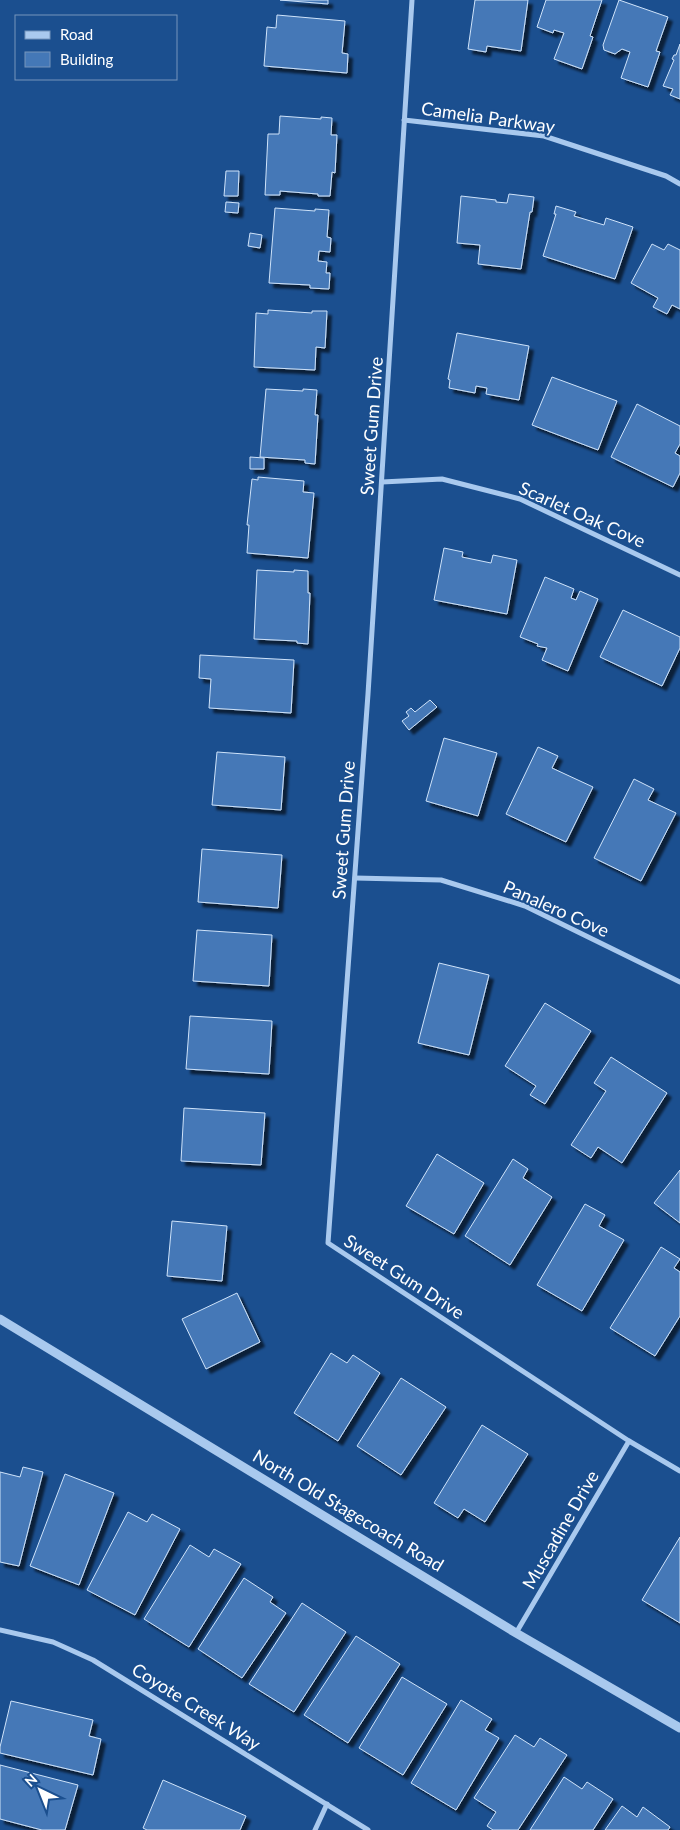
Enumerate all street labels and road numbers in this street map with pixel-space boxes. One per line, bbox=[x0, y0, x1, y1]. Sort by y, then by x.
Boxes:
street label: Camelia Parkway bbox=[420, 97, 557, 137]
street label: Sweet Gum Drive bbox=[355, 356, 387, 496]
street label: Scarlet Oak Cove bbox=[516, 476, 649, 552]
street label: Sweet Gum Drive bbox=[327, 760, 359, 900]
street label: Panalero Cove bbox=[500, 875, 613, 941]
street label: Sweet Gum Drive bbox=[340, 1229, 469, 1323]
street label: North Old Stagecoach Road bbox=[249, 1444, 448, 1576]
street label: Muscadine Drive bbox=[517, 1466, 603, 1593]
street label: Coyote Creek Way bbox=[128, 1658, 266, 1755]

